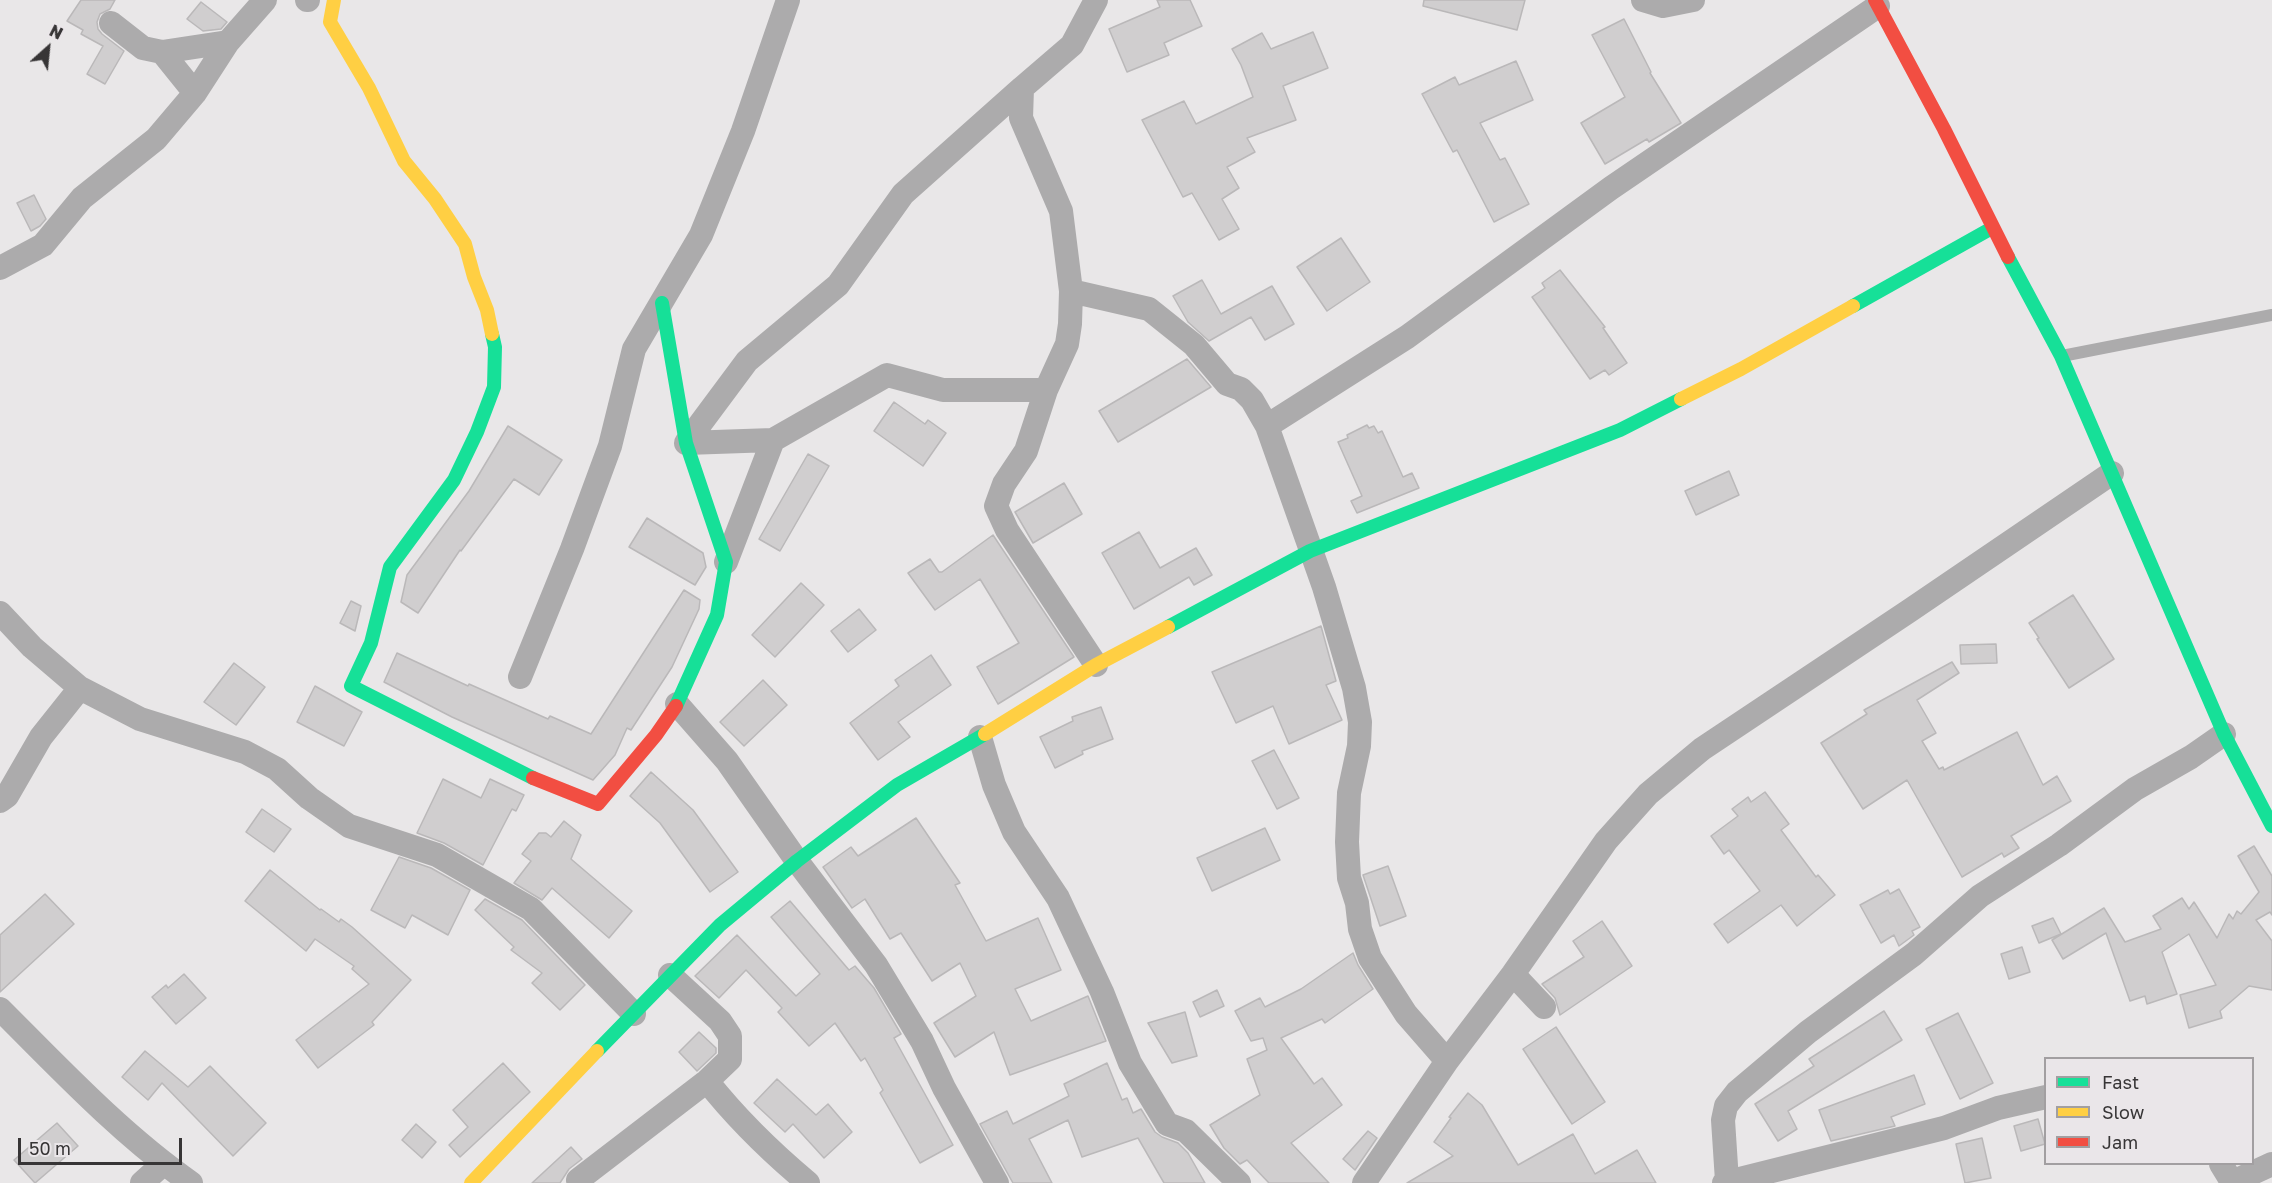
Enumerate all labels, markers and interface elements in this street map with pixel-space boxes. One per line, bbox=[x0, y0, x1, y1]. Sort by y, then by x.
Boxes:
north arrow bbox=[18, 18, 78, 78]
text: N bbox=[46, 20, 66, 44]
legend bbox=[2044, 1057, 2254, 1165]
text: Fast bbox=[2102, 1071, 2139, 1093]
text: Slow bbox=[2102, 1101, 2144, 1123]
scale bar bbox=[21, 1126, 184, 1164]
text: Jam bbox=[2102, 1131, 2138, 1153]
text: 50 m bbox=[29, 1137, 71, 1159]

